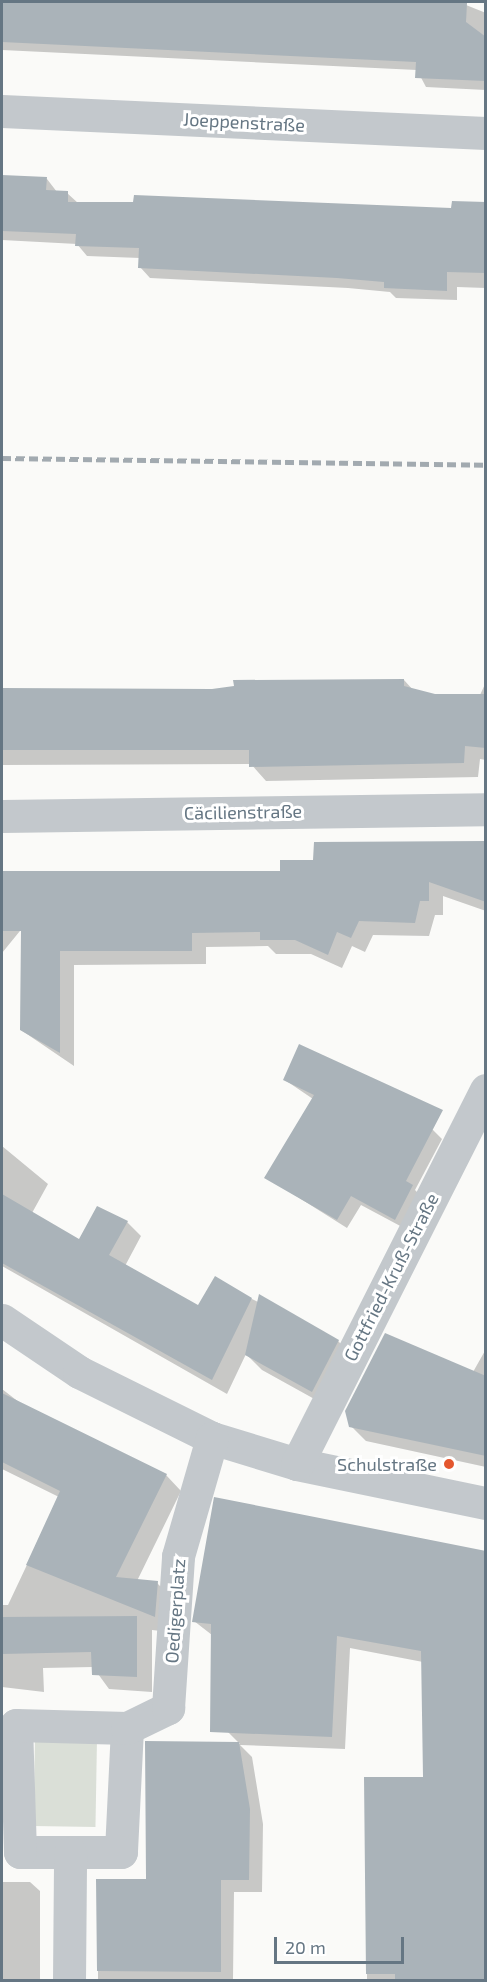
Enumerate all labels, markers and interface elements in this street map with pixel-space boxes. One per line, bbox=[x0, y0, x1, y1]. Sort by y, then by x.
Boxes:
street label: Joeppenstraße bbox=[183, 108, 305, 136]
street label: Cäcilienstraße bbox=[184, 800, 302, 824]
street label: Gottfried-Kruß-Straße bbox=[339, 1189, 443, 1365]
place label: Schulstraße bbox=[337, 1453, 437, 1475]
marker: Schulstraße bbox=[442, 1457, 456, 1471]
street label: Oedigerplatz bbox=[161, 1558, 189, 1664]
scale bar bbox=[277, 1925, 408, 1963]
text: 20 m bbox=[285, 1936, 326, 1958]

